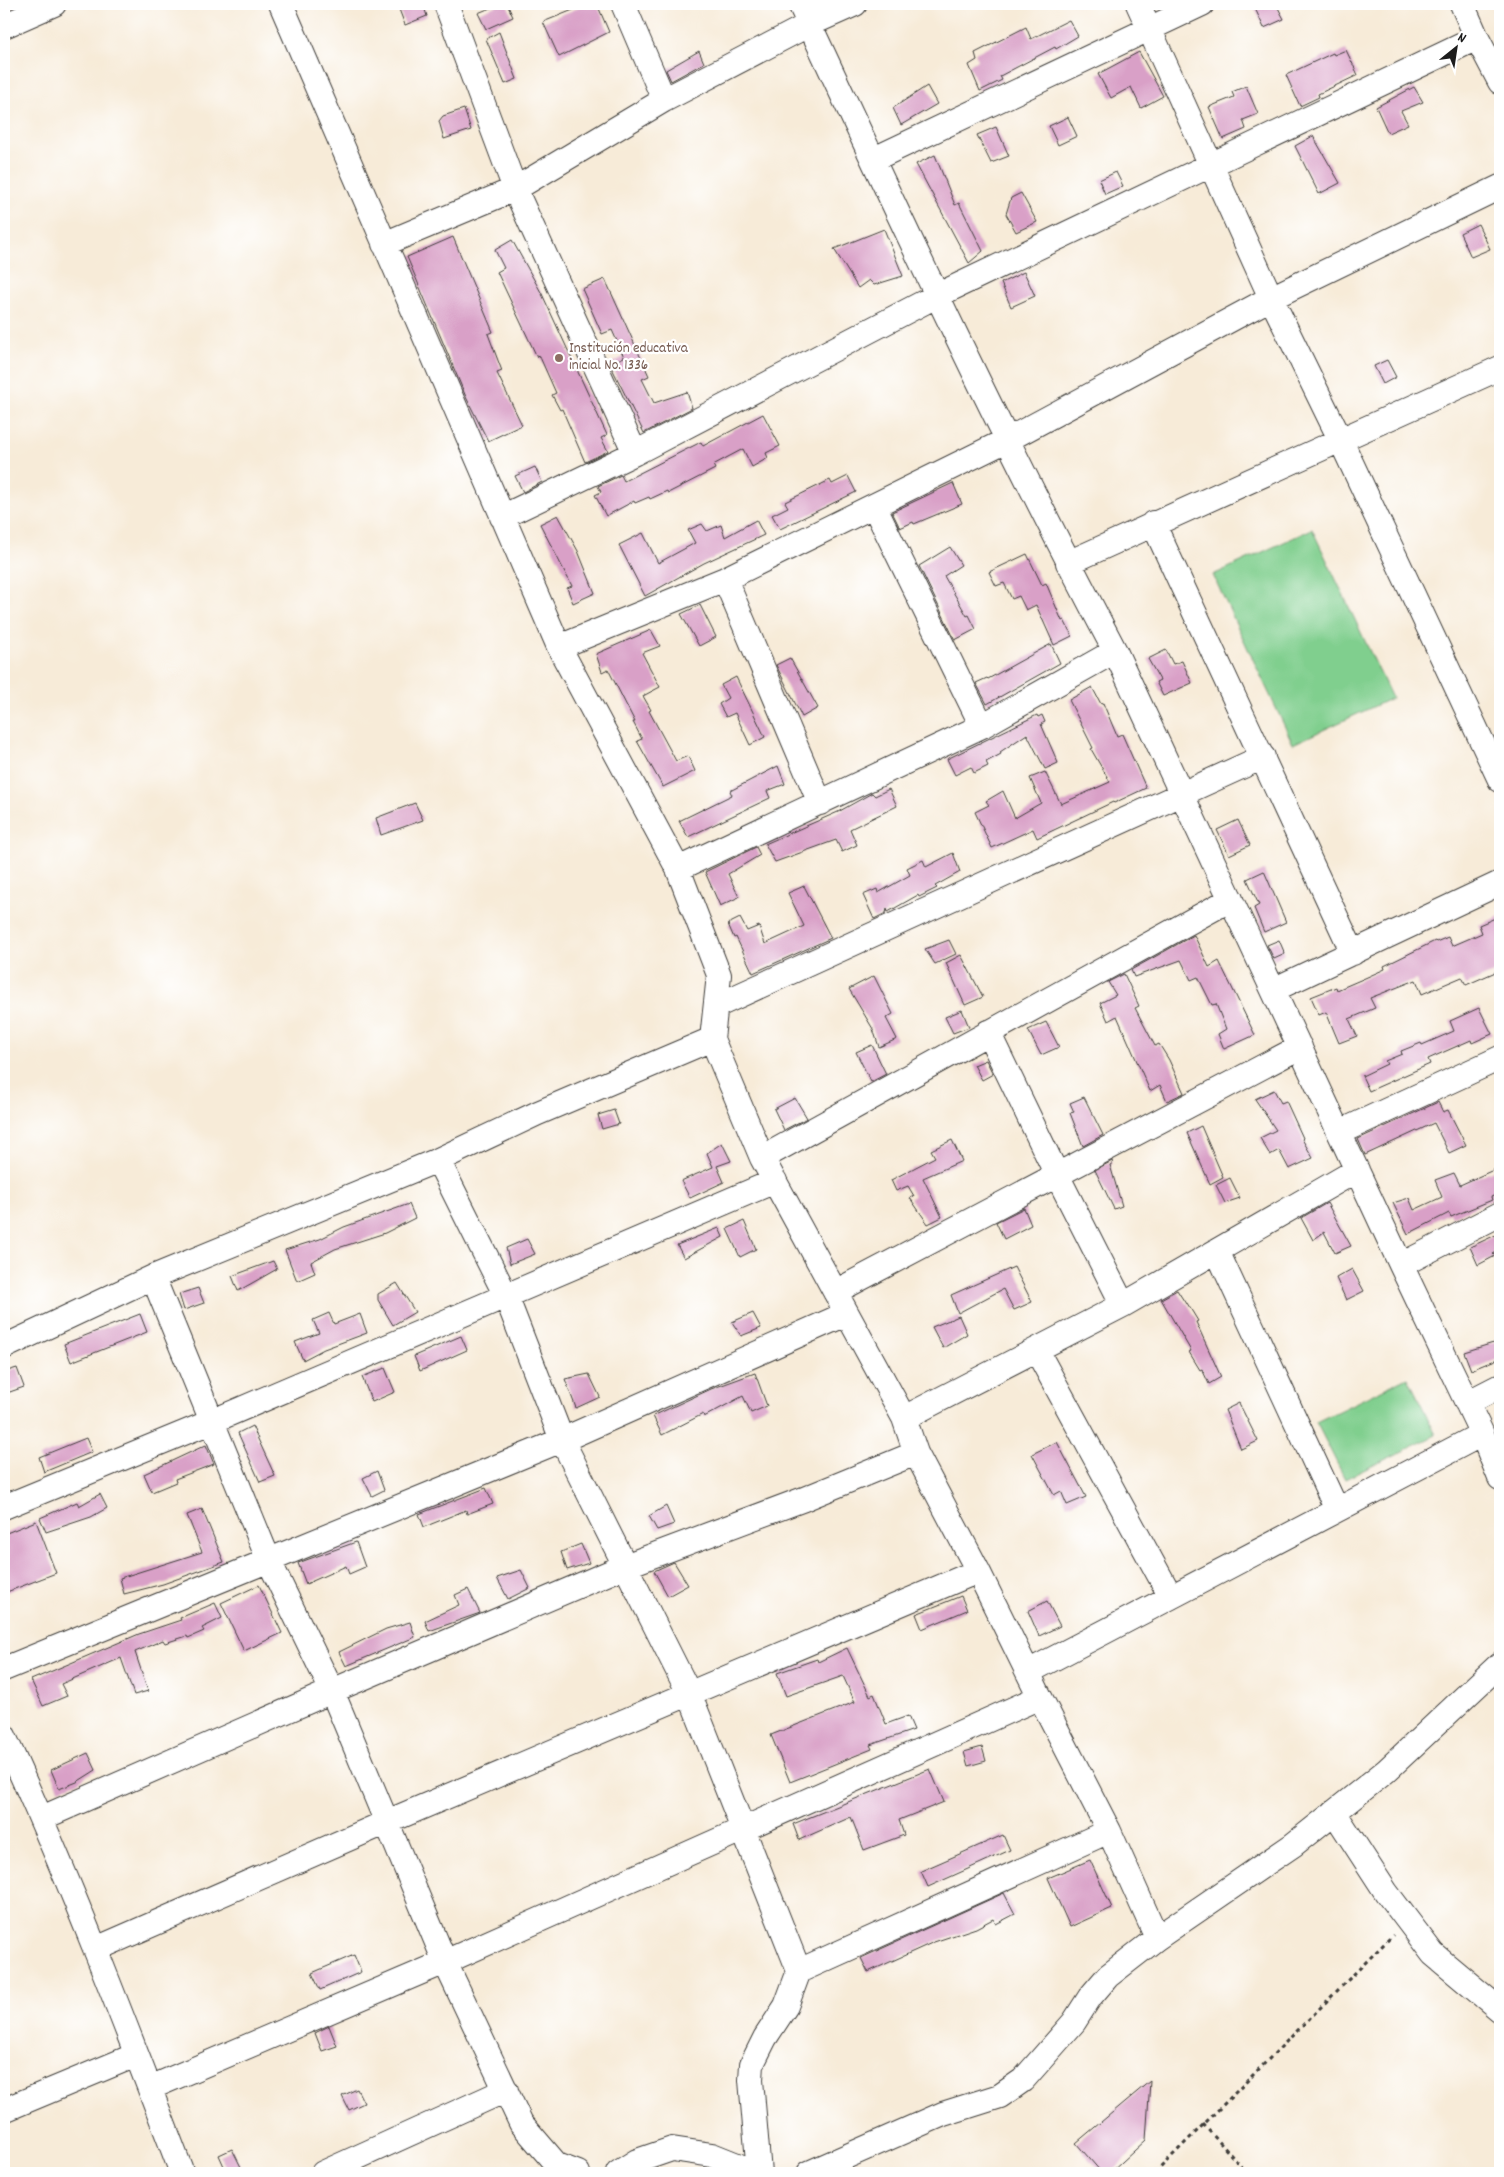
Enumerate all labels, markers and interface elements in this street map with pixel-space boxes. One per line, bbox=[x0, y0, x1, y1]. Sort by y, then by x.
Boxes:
north arrow bbox=[1432, 22, 1482, 72]
text: N bbox=[1454, 28, 1470, 49]
place label: Institución educativa inicial No. 1336 bbox=[569, 338, 689, 377]
marker: Institución educativa inicial No. 1336 bbox=[553, 352, 565, 364]

